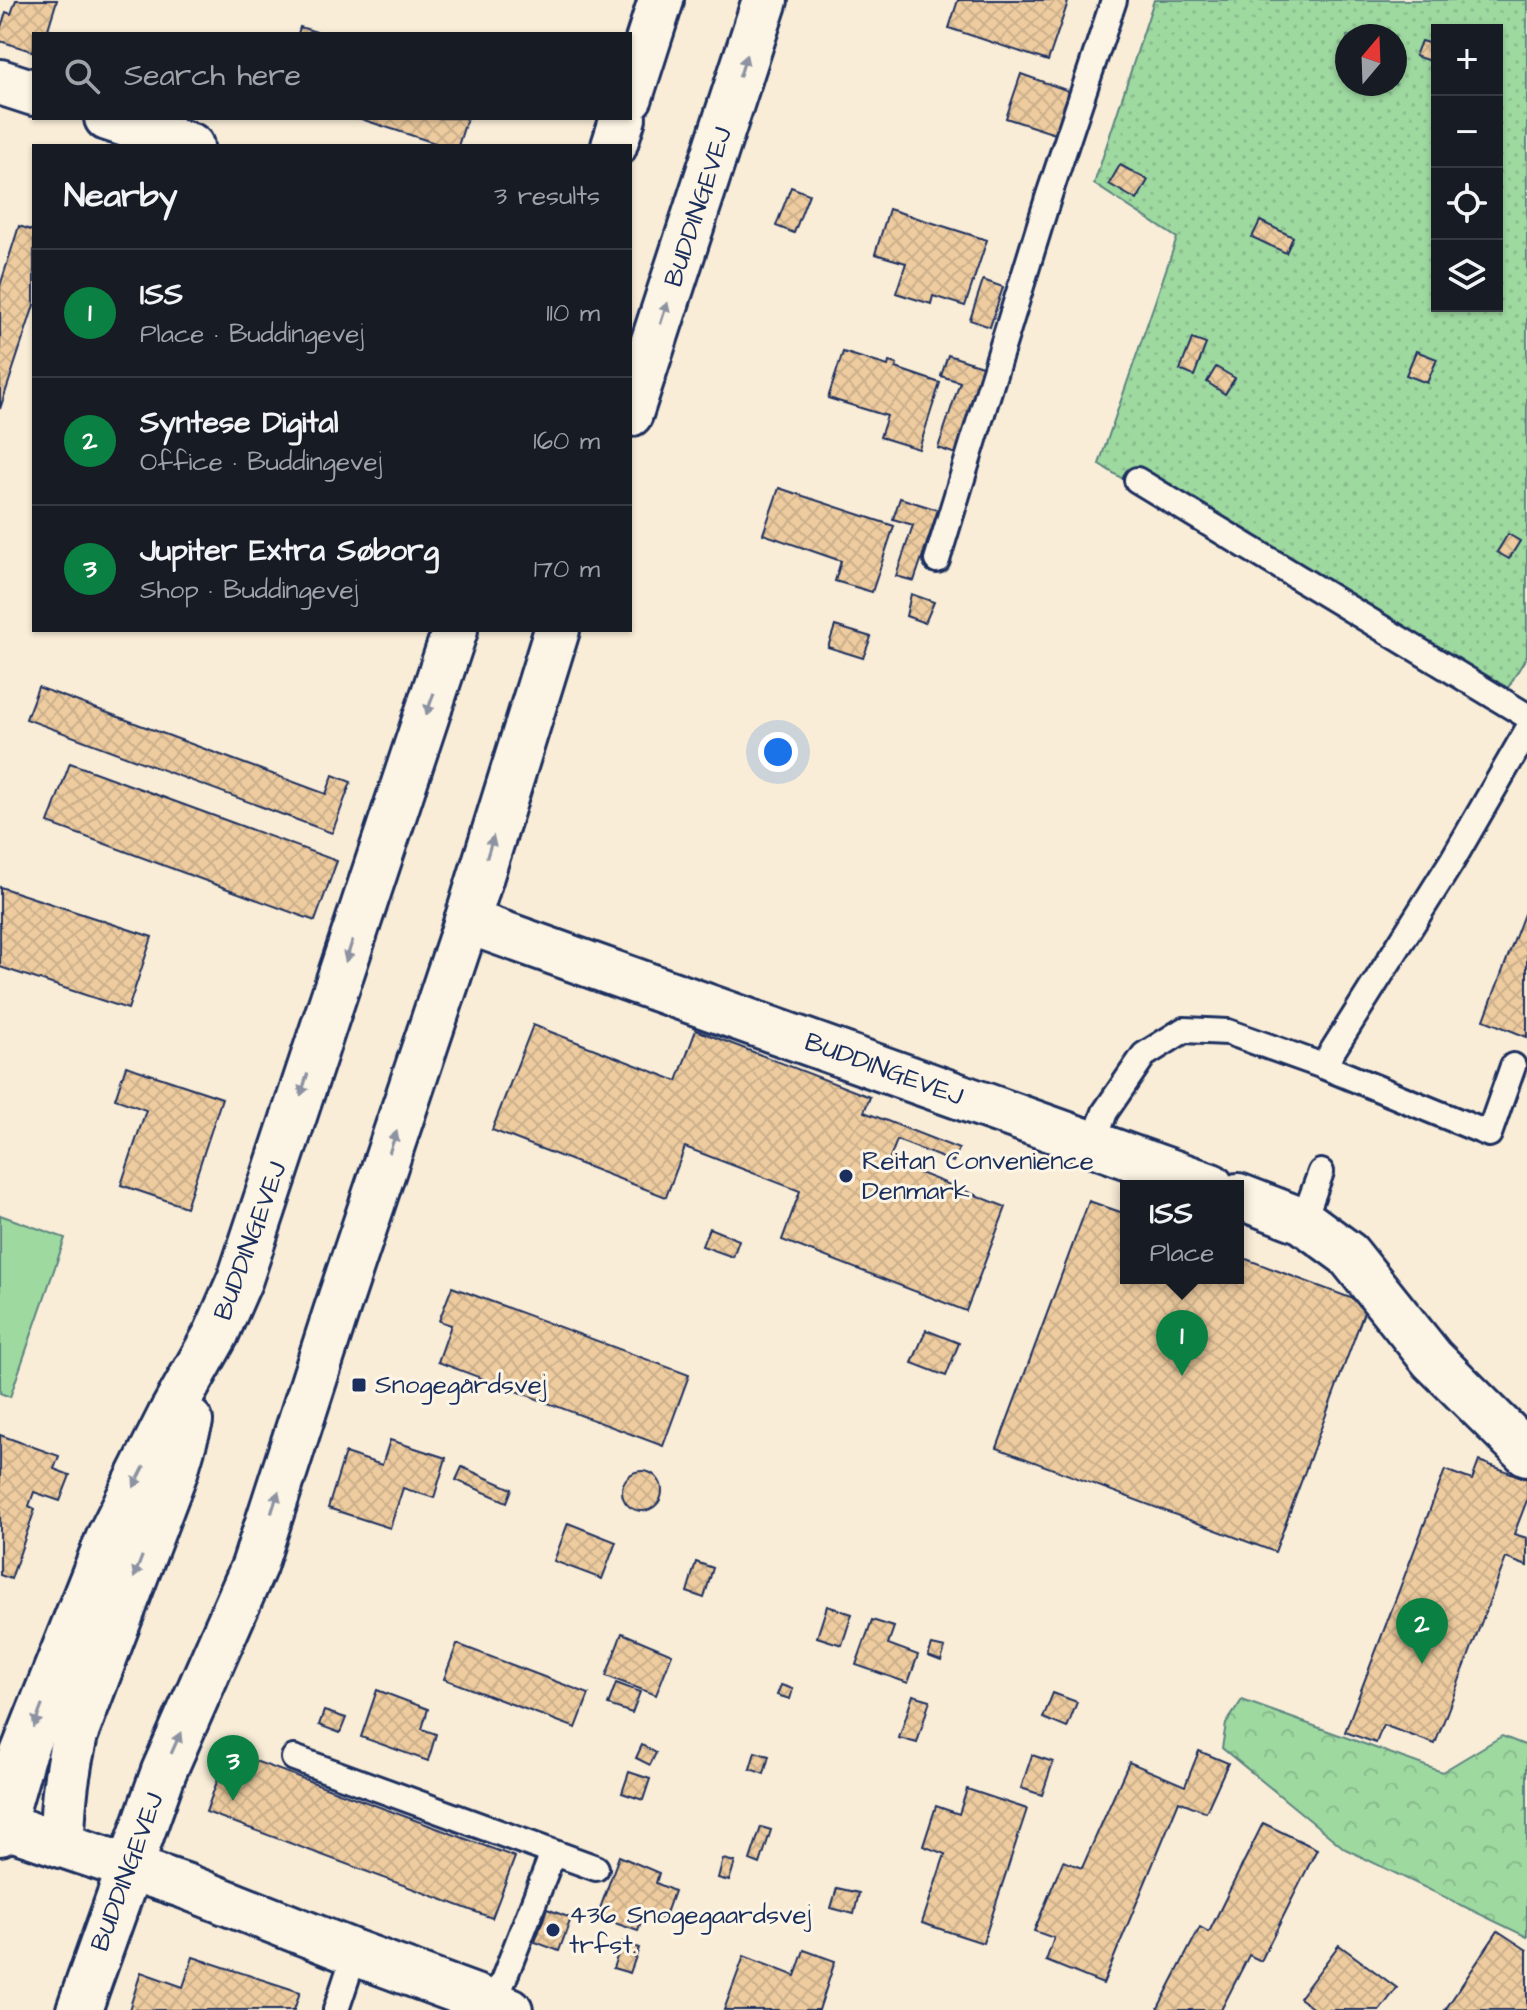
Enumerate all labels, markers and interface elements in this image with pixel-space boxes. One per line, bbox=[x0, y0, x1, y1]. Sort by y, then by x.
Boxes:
north arrow bbox=[1335, 24, 1407, 96]
map controls bbox=[1431, 24, 1503, 312]
button: + bbox=[1431, 24, 1503, 96]
search box bbox=[32, 32, 632, 120]
one-way arrow bbox=[738, 53, 750, 77]
icon: search bbox=[60, 54, 104, 98]
text: Search here bbox=[124, 55, 301, 97]
button: − bbox=[1431, 96, 1503, 168]
street label: BUDDINGEVEJ bbox=[655, 122, 741, 291]
button: locate bbox=[1431, 168, 1503, 240]
text: Nearby bbox=[64, 172, 178, 220]
text: 3 results bbox=[494, 178, 600, 214]
button: layers bbox=[1431, 240, 1503, 312]
text: ISS bbox=[140, 274, 183, 316]
text: 1 bbox=[88, 295, 92, 331]
text: 110 m bbox=[546, 295, 600, 331]
one-way arrow bbox=[658, 301, 670, 325]
text: Place · Buddingevej bbox=[140, 316, 364, 352]
text: Syntese Digital bbox=[140, 402, 339, 444]
text: 2 bbox=[83, 423, 97, 459]
text: 160 m bbox=[533, 423, 600, 459]
text: Office · Buddingevej bbox=[140, 444, 382, 480]
text: Jupiter Extra Søborg bbox=[140, 530, 439, 572]
text: 3 bbox=[83, 551, 97, 587]
text: 170 m bbox=[534, 551, 600, 587]
text: Shop · Buddingevej bbox=[140, 572, 358, 608]
one-way arrow bbox=[424, 692, 436, 716]
your location bbox=[758, 732, 798, 772]
one-way arrow bbox=[484, 834, 497, 858]
one-way arrow bbox=[342, 939, 354, 963]
street label: BUDDINGEVEJ bbox=[800, 1024, 968, 1114]
one-way arrow bbox=[298, 1073, 310, 1097]
one-way arrow bbox=[388, 1130, 400, 1154]
place label: Reitan Convenience Denmark bbox=[862, 1143, 1094, 1209]
street label: BUDDINGEVEJ bbox=[205, 1157, 295, 1325]
marker: Reitan Convenience Denmark bbox=[837, 1167, 855, 1185]
popup bbox=[1120, 1180, 1244, 1284]
text: ISS bbox=[1150, 1193, 1193, 1235]
text: Place bbox=[1150, 1235, 1214, 1271]
pin: 1 bbox=[1156, 1310, 1208, 1376]
place label: Snogegårdsvej bbox=[375, 1367, 547, 1405]
marker: Snogegårdsvej bbox=[350, 1376, 368, 1394]
one-way arrow bbox=[133, 1465, 146, 1488]
one-way arrow bbox=[269, 1490, 281, 1514]
one-way arrow bbox=[131, 1556, 144, 1580]
pin: 2 bbox=[1396, 1598, 1448, 1664]
one-way arrow bbox=[31, 1704, 44, 1728]
one-way arrow bbox=[170, 1731, 183, 1754]
pin: 3 bbox=[207, 1735, 259, 1801]
street label: BUDDINGEVEJ bbox=[82, 1788, 172, 1956]
place label: 436 Snogegaardsvej trfst. bbox=[569, 1897, 812, 1963]
marker: 436 Snogegaardsvej trfst. bbox=[544, 1921, 562, 1939]

